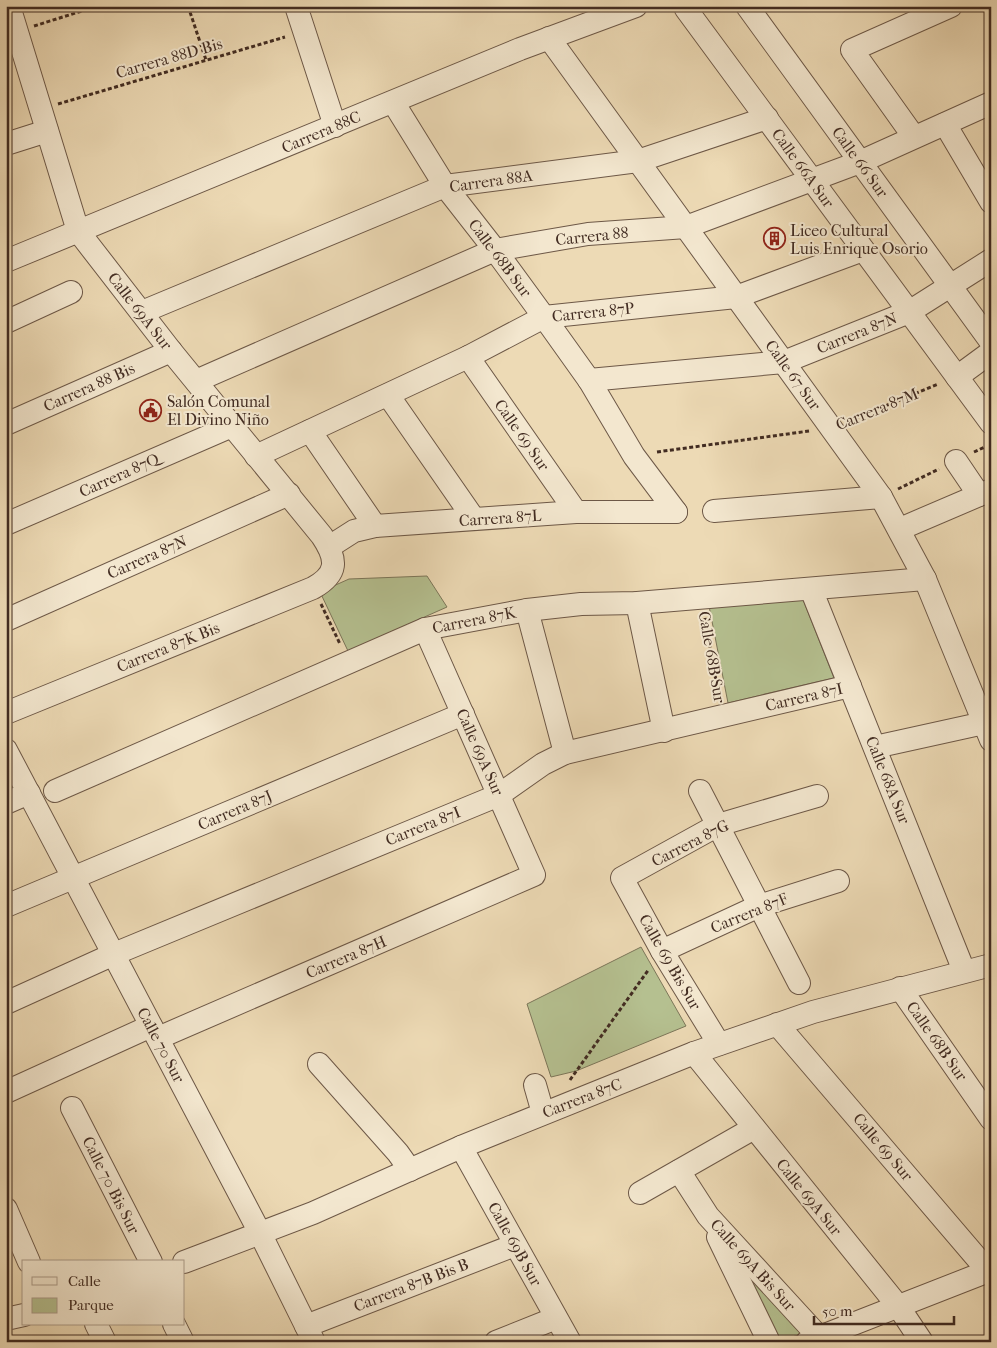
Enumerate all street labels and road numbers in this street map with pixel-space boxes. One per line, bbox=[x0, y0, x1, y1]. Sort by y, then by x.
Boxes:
street label: Carrera 88D Bis bbox=[114, 34, 225, 82]
street label: Carrera 88C bbox=[279, 107, 363, 157]
street label: Calle 66 Sur bbox=[828, 123, 892, 201]
street label: Calle 66A Sur bbox=[768, 125, 838, 212]
street label: Carrera 88A bbox=[448, 166, 534, 196]
street label: Calle 68B Sur bbox=[464, 215, 536, 301]
street label: Carrera 88 bbox=[555, 223, 629, 249]
street label: Calle 69A Sur bbox=[104, 268, 176, 354]
street label: Carrera 87P bbox=[551, 298, 635, 326]
street label: Carrera 87N bbox=[814, 308, 900, 358]
street label: Calle 67 Sur bbox=[761, 336, 825, 414]
street label: Carrera 88 Bis bbox=[40, 358, 138, 416]
street label: Carrera 87M bbox=[833, 384, 922, 434]
street label: Calle 69 Sur bbox=[490, 396, 554, 475]
street label: Carrera 87Q bbox=[76, 447, 167, 501]
street label: Carrera 87L bbox=[458, 506, 542, 530]
street label: Carrera 87N bbox=[104, 531, 190, 583]
street label: Carrera 87K bbox=[431, 602, 519, 637]
street label: Calle 68B Sur bbox=[695, 610, 729, 705]
street label: Carrera 87K Bis bbox=[114, 618, 222, 676]
street label: Carrera 87I bbox=[763, 679, 845, 715]
street label: Calle 69A Sur bbox=[452, 706, 508, 799]
street label: Calle 68A Sur bbox=[862, 733, 914, 827]
street label: Carrera 87J bbox=[195, 786, 275, 834]
street label: Carrera 87I bbox=[383, 802, 463, 850]
street label: Carrera 87G bbox=[648, 815, 732, 871]
street label: Carrera 87F bbox=[708, 889, 791, 937]
street label: Calle 69 Bis Sur bbox=[635, 911, 705, 1013]
street label: Carrera 87H bbox=[303, 931, 389, 982]
street label: Calle 68B Sur bbox=[903, 998, 972, 1085]
street label: Calle 70 Sur bbox=[133, 1004, 189, 1086]
street label: Carrera 87C bbox=[539, 1074, 625, 1122]
street label: Calle 69 Sur bbox=[849, 1109, 917, 1185]
street label: Calle 70 Bis Sur bbox=[78, 1133, 144, 1237]
street label: Calle 69A Sur bbox=[772, 1155, 846, 1239]
street label: Calle 69B Sur bbox=[484, 1199, 546, 1290]
street label: Calle 69A Bis Sur bbox=[707, 1215, 800, 1315]
street label: Carrera 87B Bis B bbox=[351, 1254, 471, 1316]

